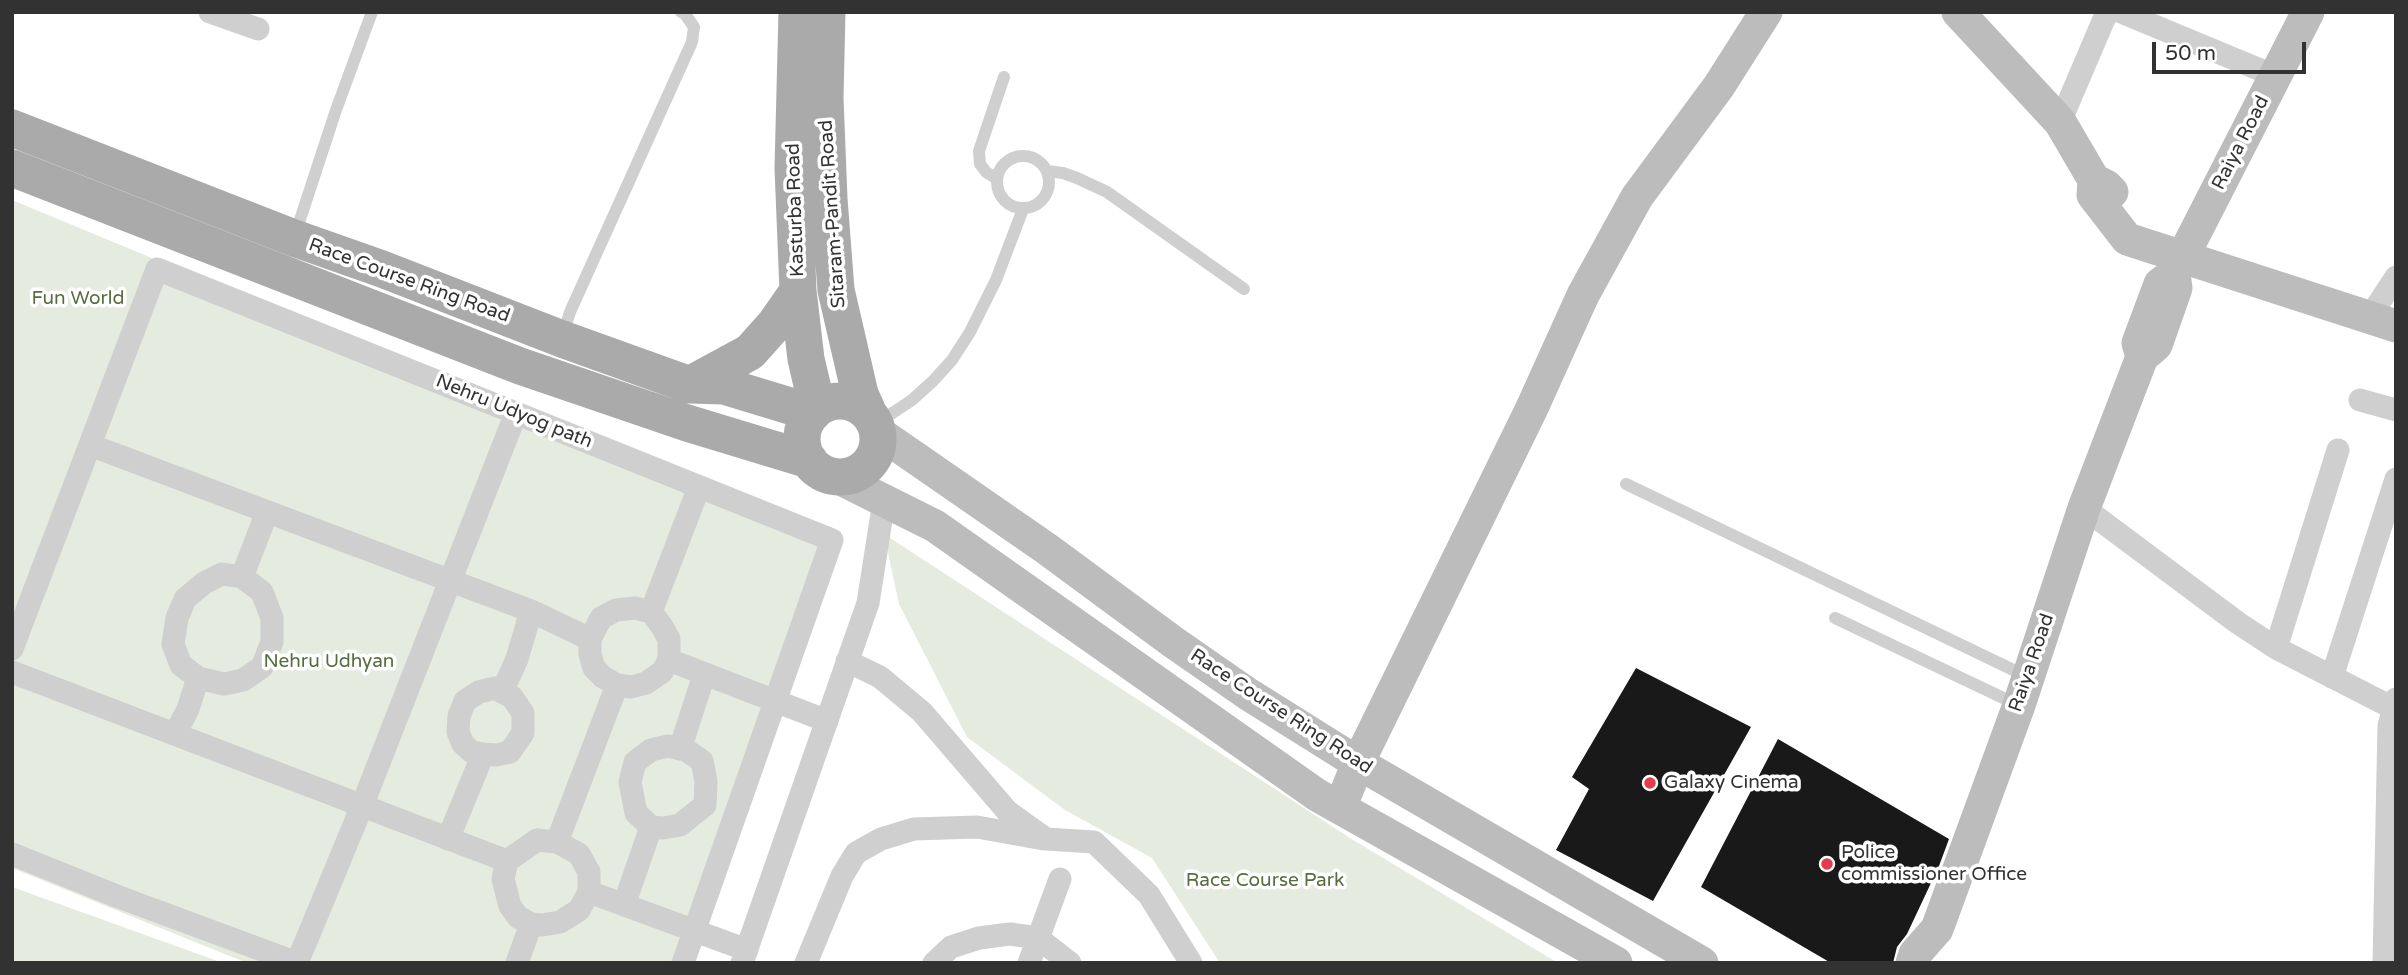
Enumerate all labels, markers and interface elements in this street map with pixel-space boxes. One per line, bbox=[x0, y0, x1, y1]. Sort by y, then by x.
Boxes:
scale bar bbox=[2156, 28, 2310, 72]
text: 50 m bbox=[2165, 41, 2216, 66]
street label: Raiya Road bbox=[2208, 92, 2274, 194]
street label: Sitaram-Pandit Road bbox=[815, 119, 851, 309]
street label: Kasturba Road bbox=[782, 143, 810, 277]
street label: Race Course Ring Road bbox=[305, 234, 513, 328]
park label: Fun World bbox=[32, 288, 124, 310]
street label: Nehru Udyog path bbox=[432, 370, 596, 454]
street label: Raiya Road bbox=[2005, 611, 2059, 715]
street label: Race Course Ring Road bbox=[1186, 645, 1376, 779]
park label: Nehru Udhyan bbox=[264, 651, 394, 673]
place label: Galaxy Cinema bbox=[1664, 772, 1799, 794]
marker: Galaxy Cinema bbox=[1642, 775, 1658, 791]
place label: Police commissioner Office bbox=[1841, 842, 2027, 886]
marker: Police commissioner Office bbox=[1819, 856, 1835, 872]
park label: Race Course Park bbox=[1186, 870, 1344, 892]

